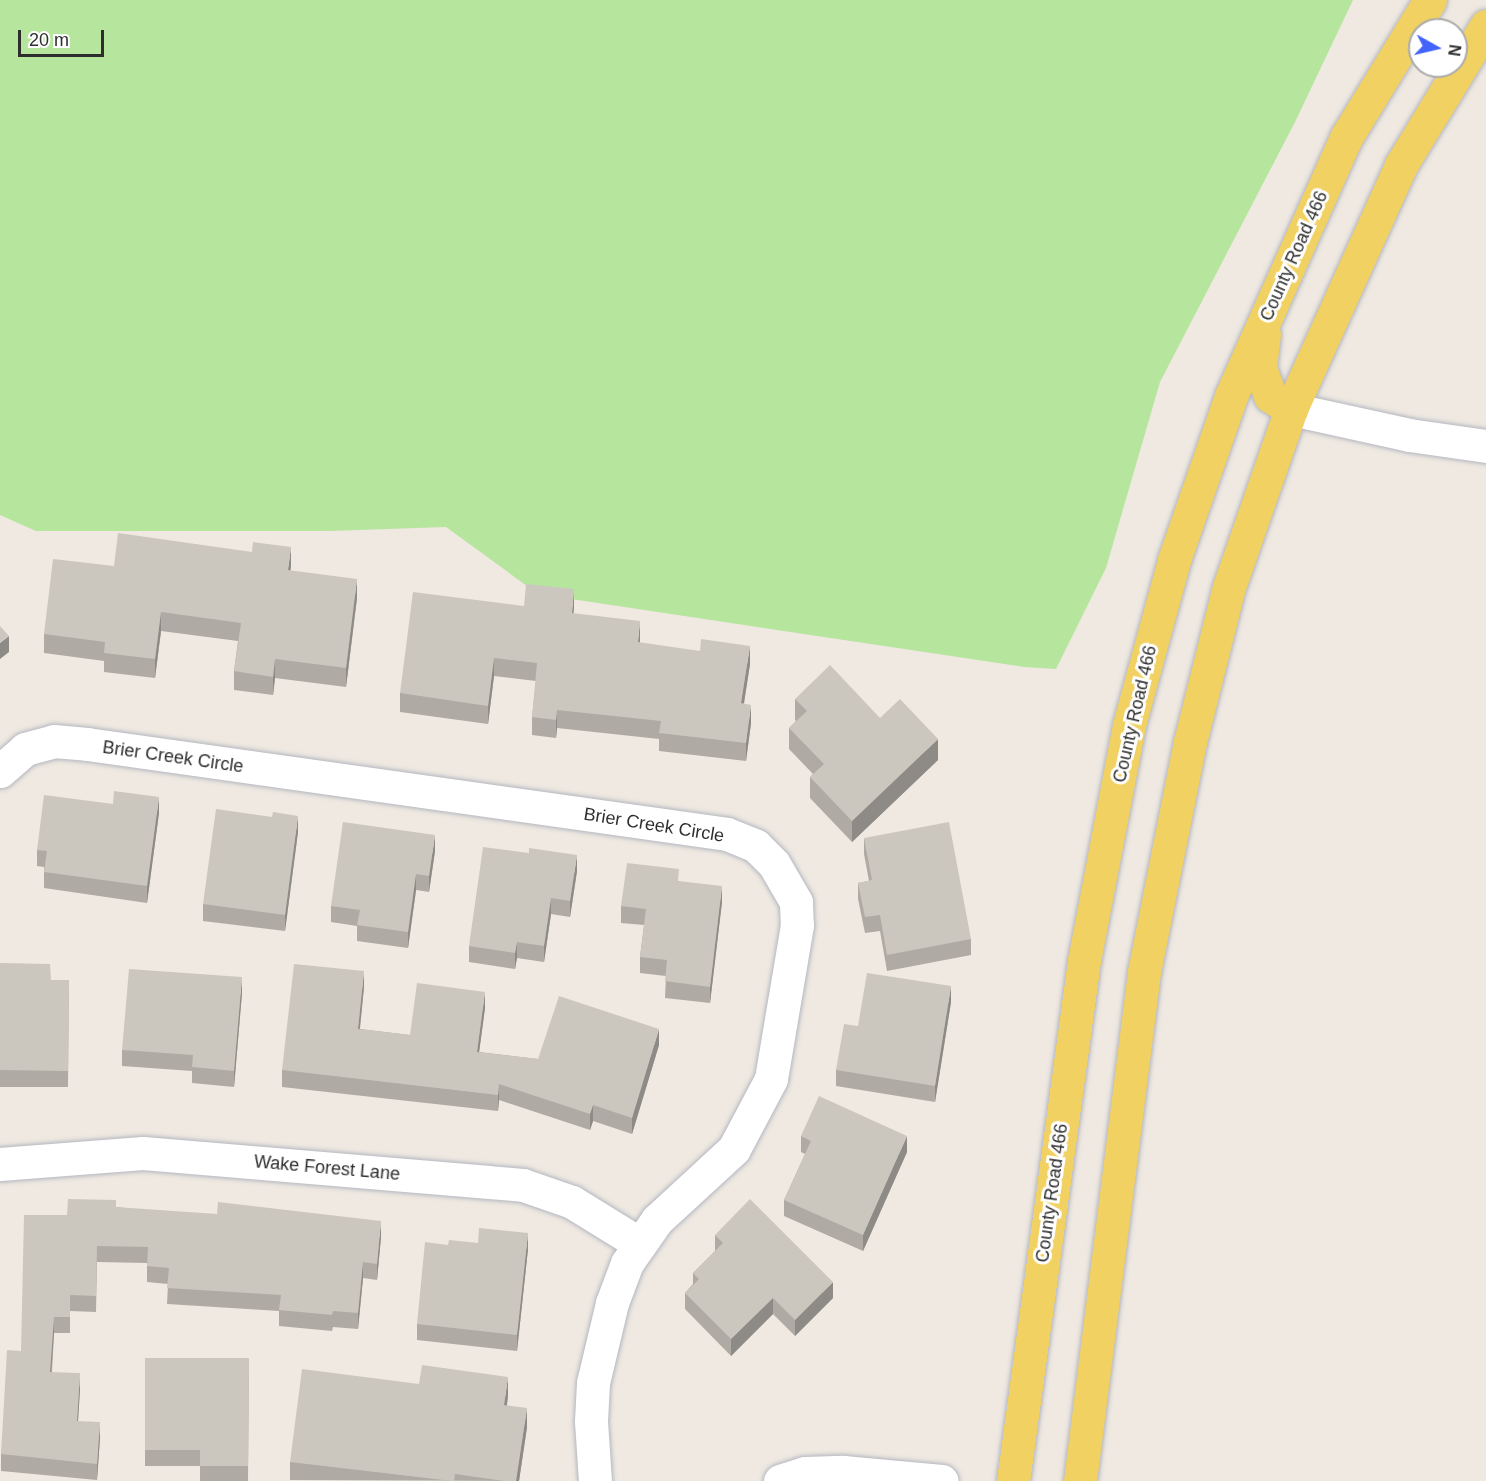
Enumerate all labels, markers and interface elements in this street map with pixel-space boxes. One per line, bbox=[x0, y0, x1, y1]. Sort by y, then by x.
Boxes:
scale bar bbox=[21, 18, 106, 56]
north arrow bbox=[1408, 18, 1468, 78]
text: 20 m bbox=[29, 30, 69, 50]
text: N bbox=[1445, 43, 1464, 57]
street label: County Road 466 bbox=[1256, 188, 1332, 324]
street label: County Road 466 bbox=[1109, 643, 1161, 785]
street label: Brier Creek Circle bbox=[101, 736, 245, 778]
street label: Brier Creek Circle bbox=[582, 803, 726, 847]
street label: County Road 466 bbox=[1032, 1122, 1072, 1264]
street label: Wake Forest Lane bbox=[253, 1151, 401, 1185]

